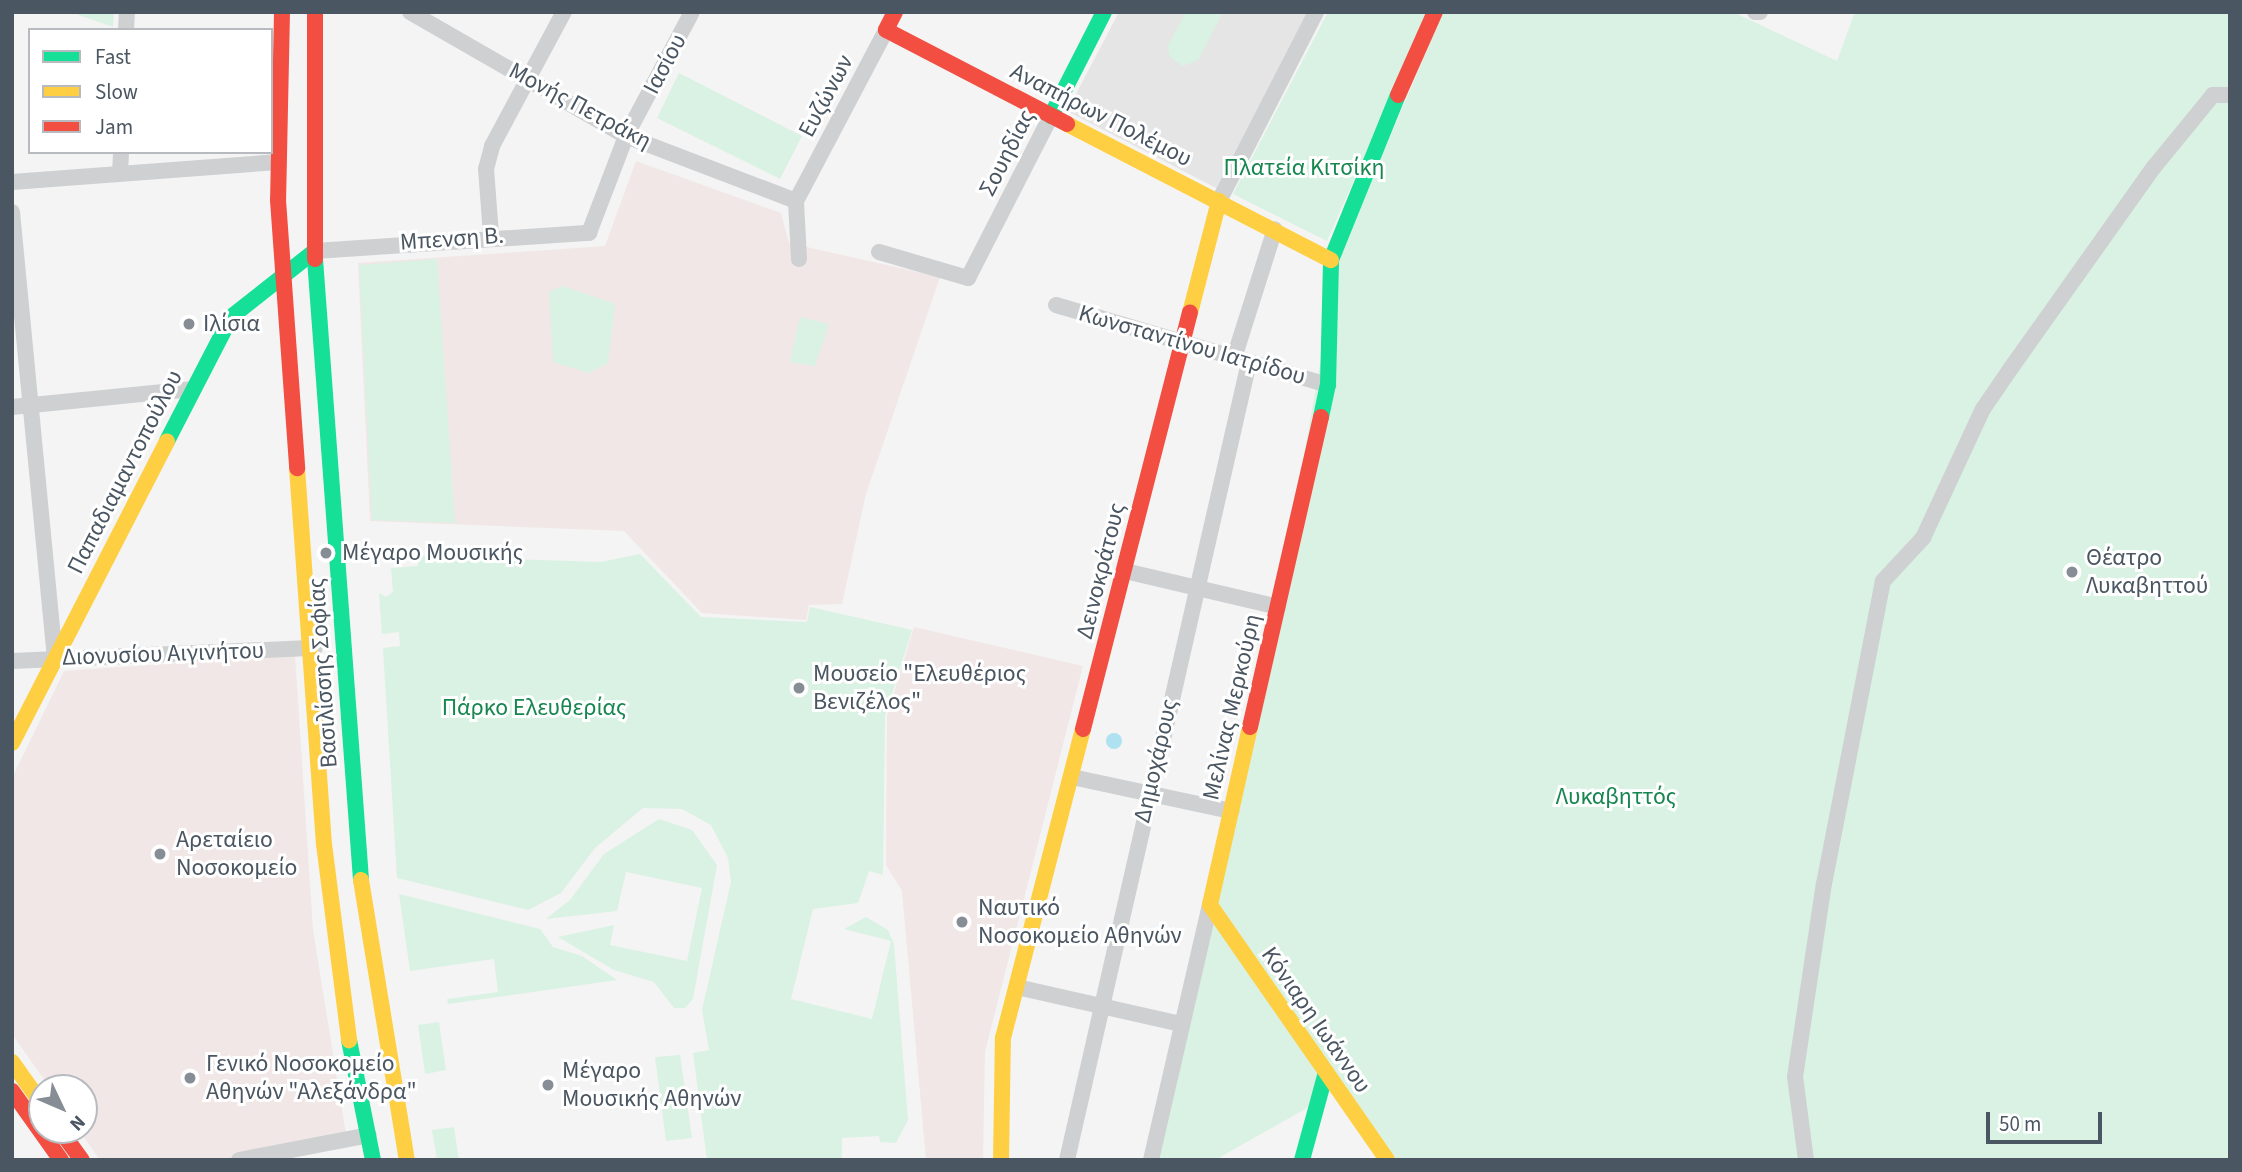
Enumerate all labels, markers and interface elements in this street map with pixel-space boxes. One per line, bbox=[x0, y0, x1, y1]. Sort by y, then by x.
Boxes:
legend bbox=[28, 28, 273, 154]
street label: Ιασίου bbox=[637, 29, 693, 99]
text: Fast bbox=[95, 42, 131, 72]
street label: Ευζώνων bbox=[792, 50, 860, 142]
street label: Μονής Πετράκη bbox=[504, 56, 656, 156]
street label: Αναπήρων Πολέμου bbox=[1006, 57, 1196, 173]
text: Slow bbox=[95, 77, 138, 107]
street label: Σουηδίας bbox=[973, 105, 1041, 201]
text: Jam bbox=[95, 112, 133, 142]
park label: Πλατεία Κιτσίκη bbox=[1224, 154, 1384, 182]
street label: Μπενση Β. bbox=[399, 221, 505, 257]
street label: Κωνσταντίνου Ιατρίδου bbox=[1075, 299, 1309, 391]
place label: Ιλίσια bbox=[203, 310, 260, 338]
marker: Ιλίσια bbox=[181, 316, 197, 332]
street label: Παπαδιαμαντοπούλου bbox=[61, 365, 189, 579]
street label: Δεινοκράτους bbox=[1070, 500, 1132, 642]
place label: Μέγαρο Μουσικής bbox=[342, 539, 523, 567]
marker: Μέγαρο Μουσικής bbox=[316, 543, 336, 563]
place label: Θέατρο Λυκαβηττού bbox=[2086, 544, 2208, 600]
marker: Θέατρο Λυκαβηττού bbox=[2064, 564, 2080, 580]
street label: Βασιλίσσης Σοφίας bbox=[302, 577, 344, 769]
street label: Μελίνας Μερκούρη bbox=[1197, 611, 1267, 803]
street label: Διονυσίου Αιγινήτου bbox=[61, 636, 265, 672]
place label: Μουσείο "Ελευθέριος Βενιζέλος" bbox=[813, 660, 1026, 716]
marker: Μουσείο "Ελευθέριος Βενιζέλος" bbox=[791, 680, 807, 696]
park label: Πάρκο Ελευθερίας bbox=[442, 694, 626, 722]
street label: Δημοχάρους bbox=[1128, 696, 1184, 826]
park label: Λυκαβηττός bbox=[1556, 783, 1676, 811]
place label: Αρεταίειο Νοσοκομείο bbox=[176, 826, 297, 882]
marker: Αρεταίειο Νοσοκομείο bbox=[150, 844, 170, 864]
place label: Ναυτικό Νοσοκομείο Αθηνών bbox=[978, 894, 1182, 950]
marker: Ναυτικό Νοσοκομείο Αθηνών bbox=[952, 912, 972, 932]
street label: Κόνιαρη Ιωάννου bbox=[1255, 941, 1377, 1099]
place label: Γενικό Νοσοκομείο Αθηνών "Αλεξάνδρα" bbox=[206, 1050, 417, 1106]
place label: Μέγαρο Μουσικής Αθηνών bbox=[562, 1057, 741, 1113]
marker: Γενικό Νοσοκομείο Αθηνών "Αλεξάνδρα" bbox=[180, 1068, 200, 1088]
north arrow bbox=[28, 1074, 98, 1144]
marker: Μέγαρο Μουσικής Αθηνών bbox=[540, 1077, 556, 1093]
scale bar bbox=[1990, 1098, 2106, 1142]
text: N bbox=[63, 1109, 91, 1136]
text: 50 m bbox=[1999, 1109, 2041, 1139]

